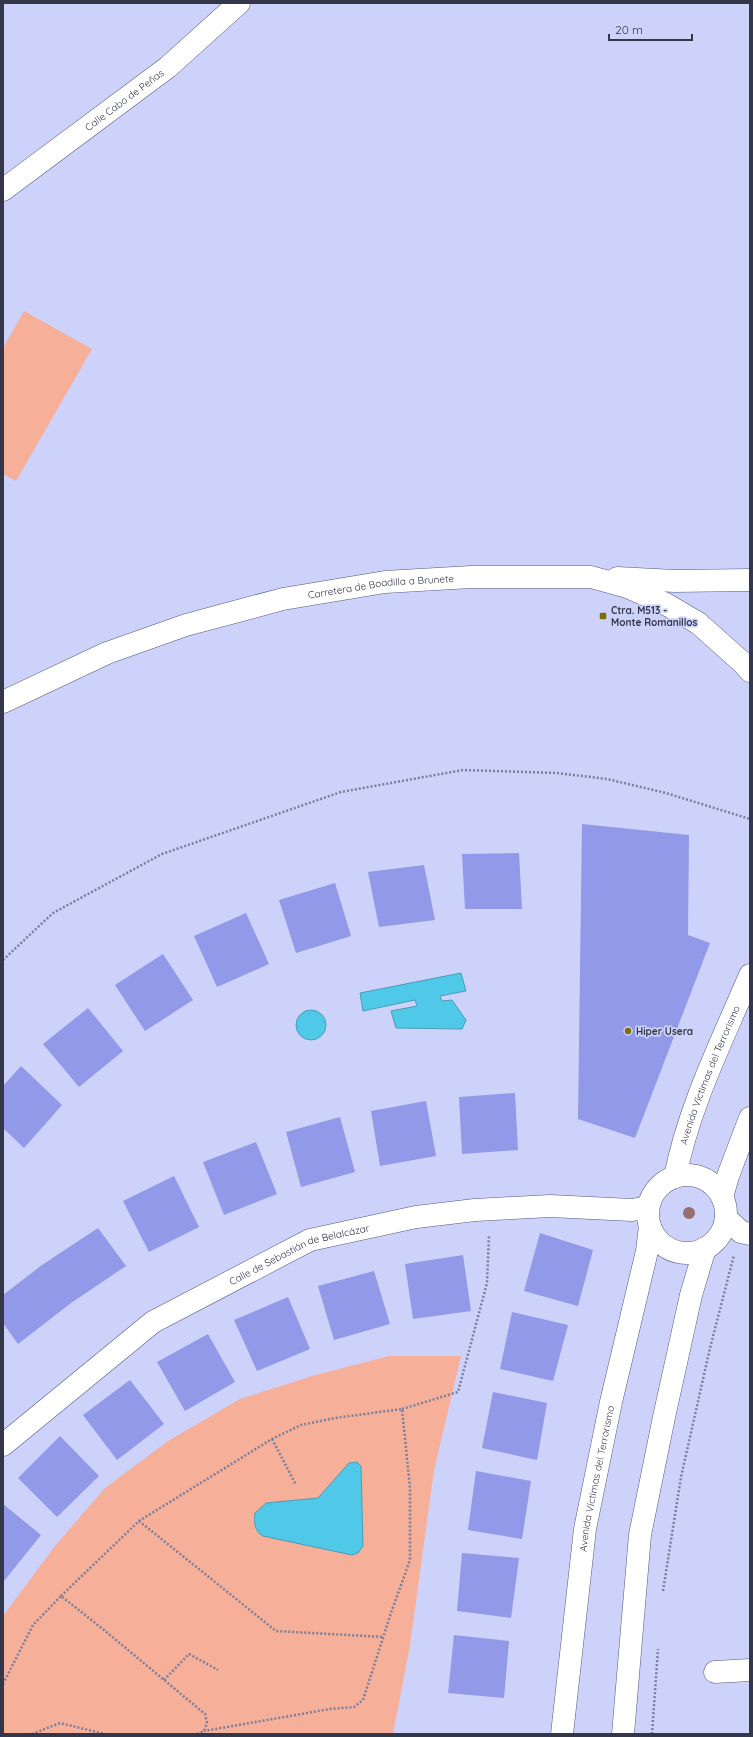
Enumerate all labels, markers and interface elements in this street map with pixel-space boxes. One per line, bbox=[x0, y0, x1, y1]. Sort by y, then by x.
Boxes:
scale bar bbox=[609, 16, 692, 42]
text: 20 m bbox=[615, 22, 643, 37]
street label: Calle Cabo de Peñas bbox=[82, 66, 167, 134]
street label: Carretera de Boadilla a Brunete bbox=[307, 572, 455, 602]
place label: Ctra. M513 - Monte Romanillos bbox=[611, 604, 698, 629]
marker: Ctra. M513 - Monte Romanillos bbox=[598, 611, 608, 621]
street label: Avenida Víctimas del Terrorismo bbox=[677, 1003, 743, 1146]
place label: Hiper Usera bbox=[636, 1025, 693, 1038]
marker: Hiper Usera bbox=[623, 1026, 633, 1036]
street label: Calle de Sebastián de Belalcázar bbox=[227, 1221, 371, 1288]
street label: Avenida Víctimas del Terrorismo bbox=[577, 1404, 617, 1552]

